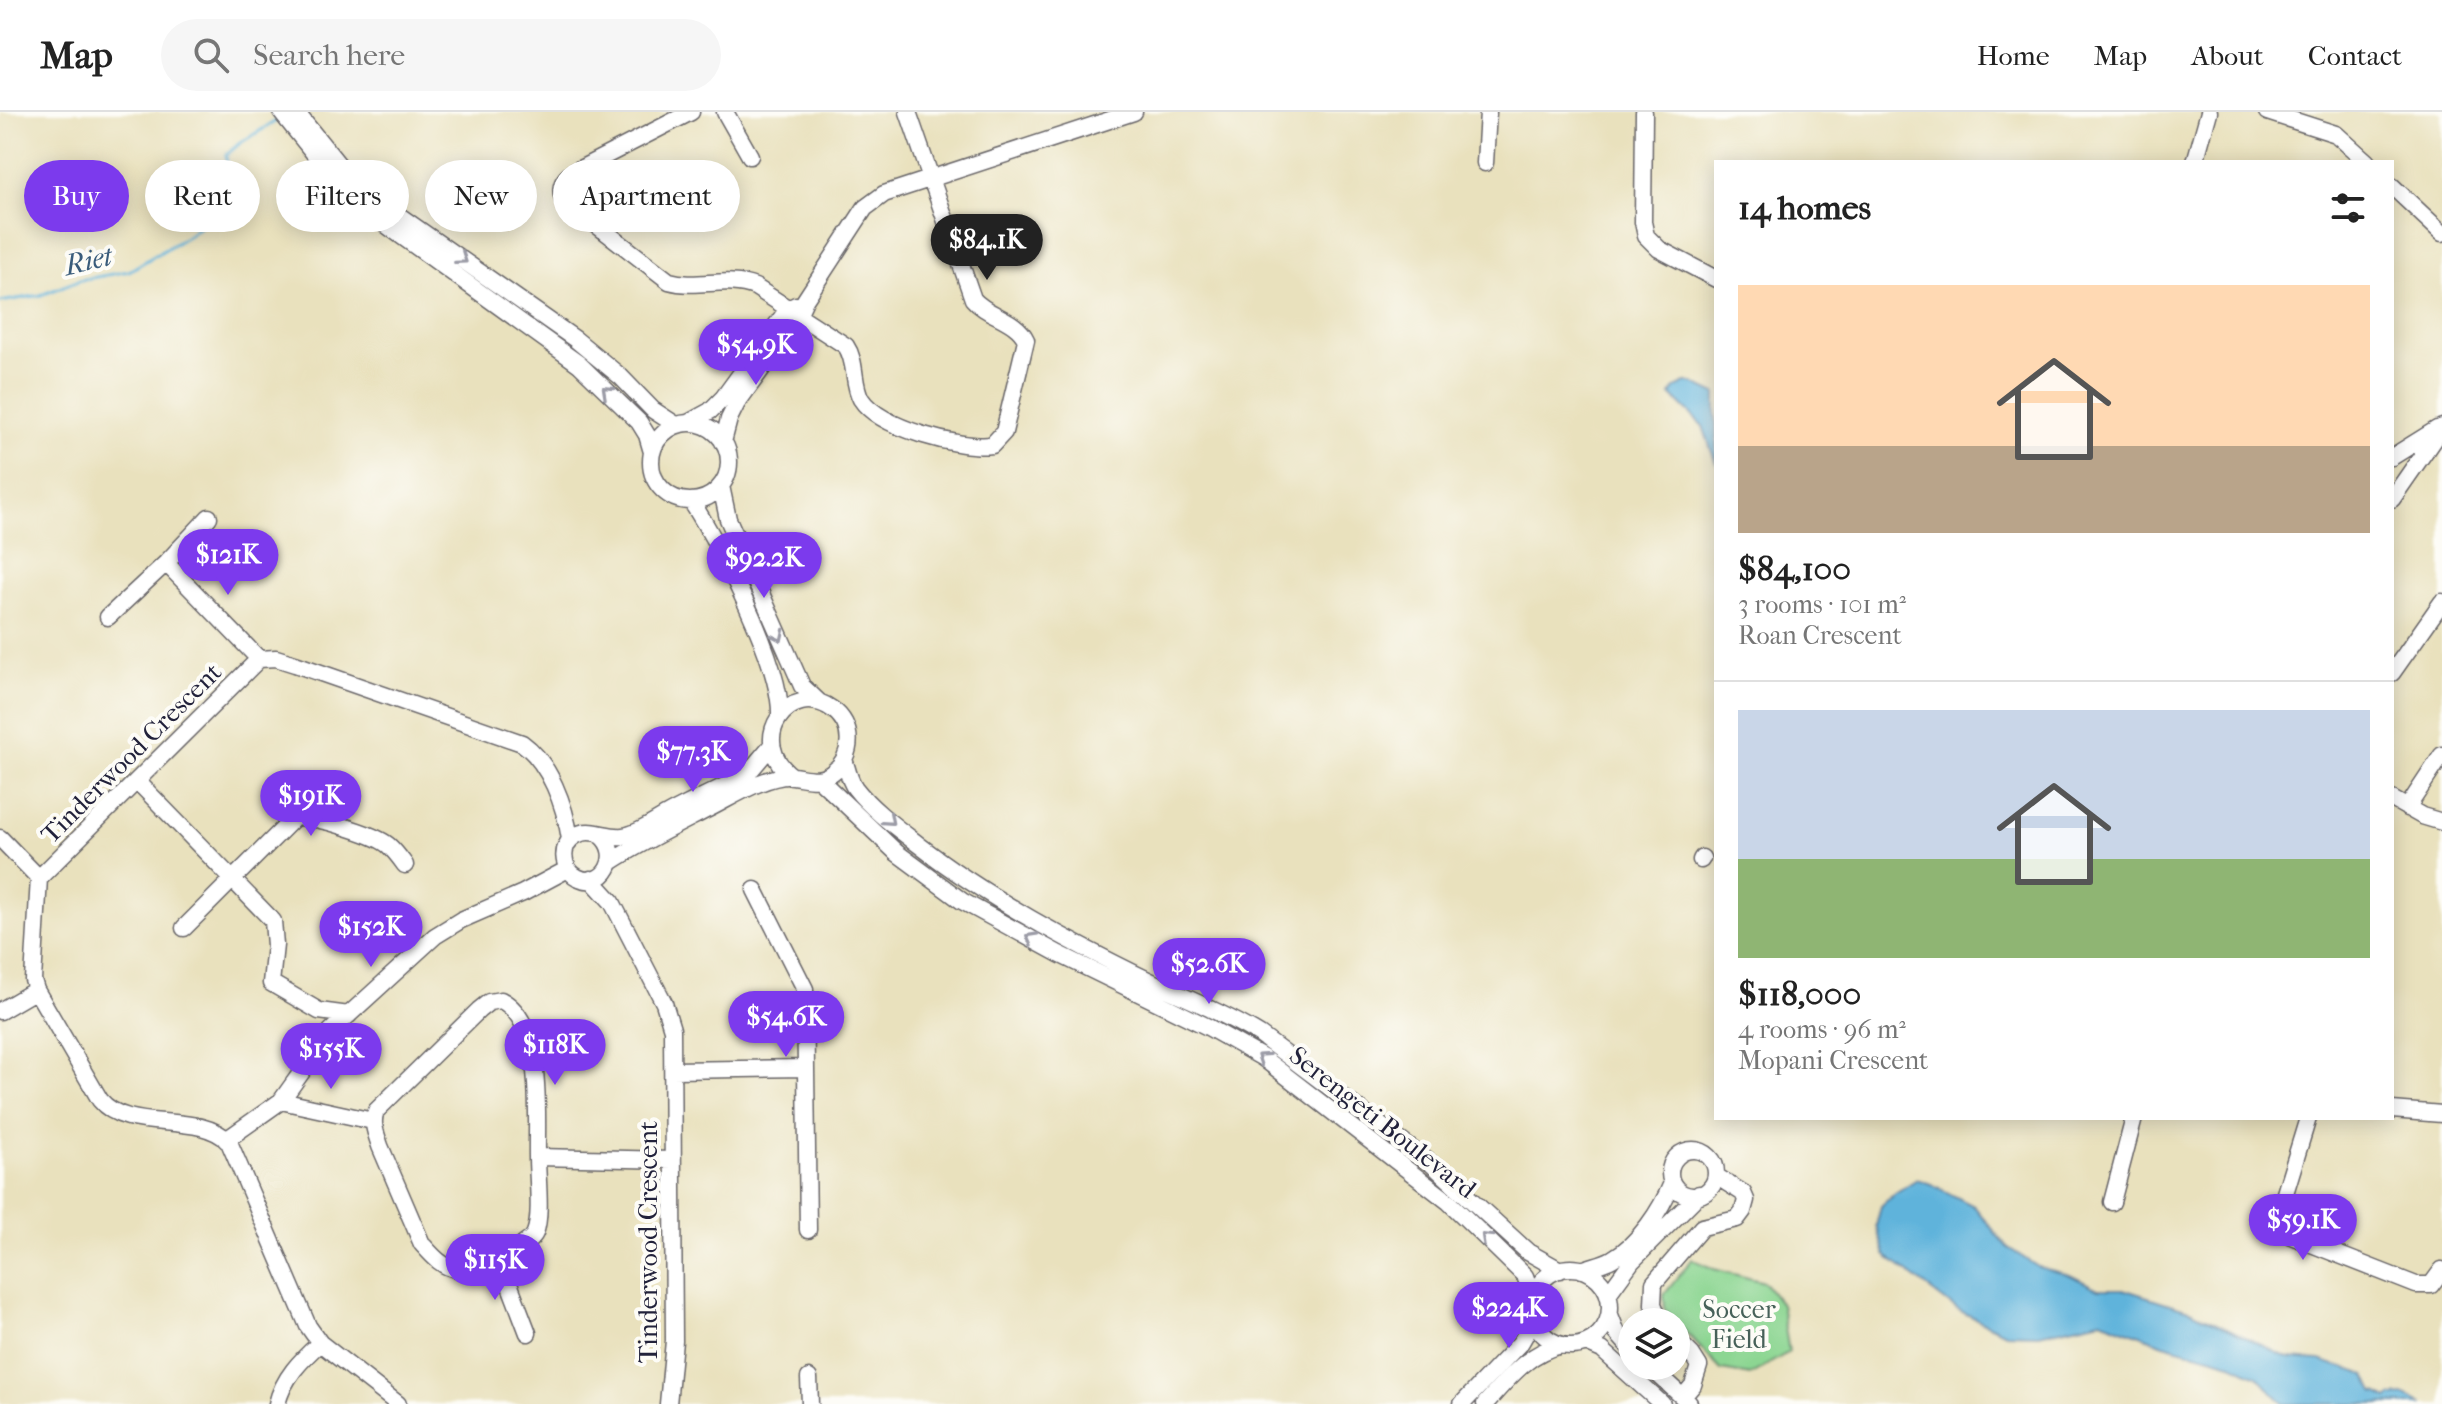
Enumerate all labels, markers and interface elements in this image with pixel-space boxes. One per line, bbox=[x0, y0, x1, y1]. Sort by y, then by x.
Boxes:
search box bbox=[161, 19, 721, 91]
text: Map bbox=[40, 33, 113, 78]
icon: search bbox=[189, 33, 233, 77]
text: Search here bbox=[253, 38, 405, 73]
text: Home bbox=[1977, 39, 2050, 72]
text: Map bbox=[2094, 39, 2147, 72]
text: About bbox=[2191, 39, 2264, 72]
text: Contact bbox=[2308, 39, 2402, 72]
chip: Buy bbox=[24, 160, 129, 232]
chip: Rent bbox=[145, 160, 260, 232]
chip: Filters bbox=[276, 160, 409, 232]
chip: New bbox=[425, 160, 537, 232]
chip: Apartment bbox=[553, 160, 740, 232]
icon: filters bbox=[2326, 186, 2370, 230]
text: 14 homes bbox=[1738, 188, 1871, 228]
pin: $84.1K bbox=[922, 214, 1052, 282]
text: $84.1K bbox=[949, 224, 1025, 255]
water label: Riet bbox=[59, 239, 117, 282]
one-way arrow bbox=[454, 249, 468, 264]
pin: $54.9K bbox=[691, 319, 821, 387]
text: $54.9K bbox=[717, 329, 795, 360]
icon: home bbox=[1982, 337, 2126, 481]
one-way arrow bbox=[602, 385, 616, 400]
pin: $121K bbox=[172, 529, 284, 597]
pin: $92.2K bbox=[699, 532, 829, 600]
text: $121K bbox=[195, 539, 261, 570]
text: $92.2K bbox=[725, 542, 803, 573]
text: $84,100 bbox=[1738, 549, 1851, 589]
text: 3 rooms · 101 m² bbox=[1738, 589, 1906, 620]
text: Roan Crescent bbox=[1738, 620, 1902, 651]
one-way arrow bbox=[769, 628, 785, 643]
street label: Tinderwood Crescent bbox=[35, 656, 228, 850]
pin: $77.3K bbox=[628, 726, 758, 794]
text: $77.3K bbox=[656, 736, 730, 767]
icon: home bbox=[1982, 762, 2126, 906]
pin: $191K bbox=[255, 770, 367, 838]
text: $191K bbox=[278, 780, 344, 811]
one-way arrow bbox=[880, 811, 895, 825]
pin: $152K bbox=[315, 901, 427, 969]
text: $152K bbox=[338, 911, 405, 942]
one-way arrow bbox=[1025, 932, 1040, 948]
pin: $52.6K bbox=[1144, 938, 1274, 1006]
text: $52.6K bbox=[1171, 948, 1247, 979]
text: $118,000 bbox=[1738, 974, 1861, 1014]
pin: $54.6K bbox=[721, 991, 851, 1059]
text: $54.6K bbox=[746, 1001, 826, 1032]
text: 4 rooms · 96 m² bbox=[1738, 1014, 1906, 1045]
pin: $118K bbox=[499, 1019, 611, 1087]
pin: $155K bbox=[275, 1023, 387, 1091]
text: $118K bbox=[523, 1029, 587, 1060]
text: $155K bbox=[299, 1033, 363, 1064]
street label: Serengeti Boulevard bbox=[1283, 1040, 1483, 1205]
text: Mopani Crescent bbox=[1738, 1045, 1928, 1076]
one-way arrow bbox=[1256, 1053, 1270, 1068]
street label: Tinderwood Crescent bbox=[633, 1120, 664, 1363]
pin: $59.1K bbox=[2238, 1194, 2368, 1262]
text: $59.1K bbox=[2267, 1204, 2339, 1235]
one-way arrow bbox=[1481, 1232, 1495, 1247]
pin: $115K bbox=[439, 1234, 551, 1302]
text: $115K bbox=[464, 1244, 526, 1275]
pin: $224K bbox=[1453, 1282, 1565, 1350]
text: $224K bbox=[1471, 1292, 1547, 1323]
park label: Soccer Field bbox=[1702, 1294, 1776, 1355]
map controls bbox=[1618, 1308, 1690, 1380]
button: layers bbox=[1618, 1308, 1690, 1380]

